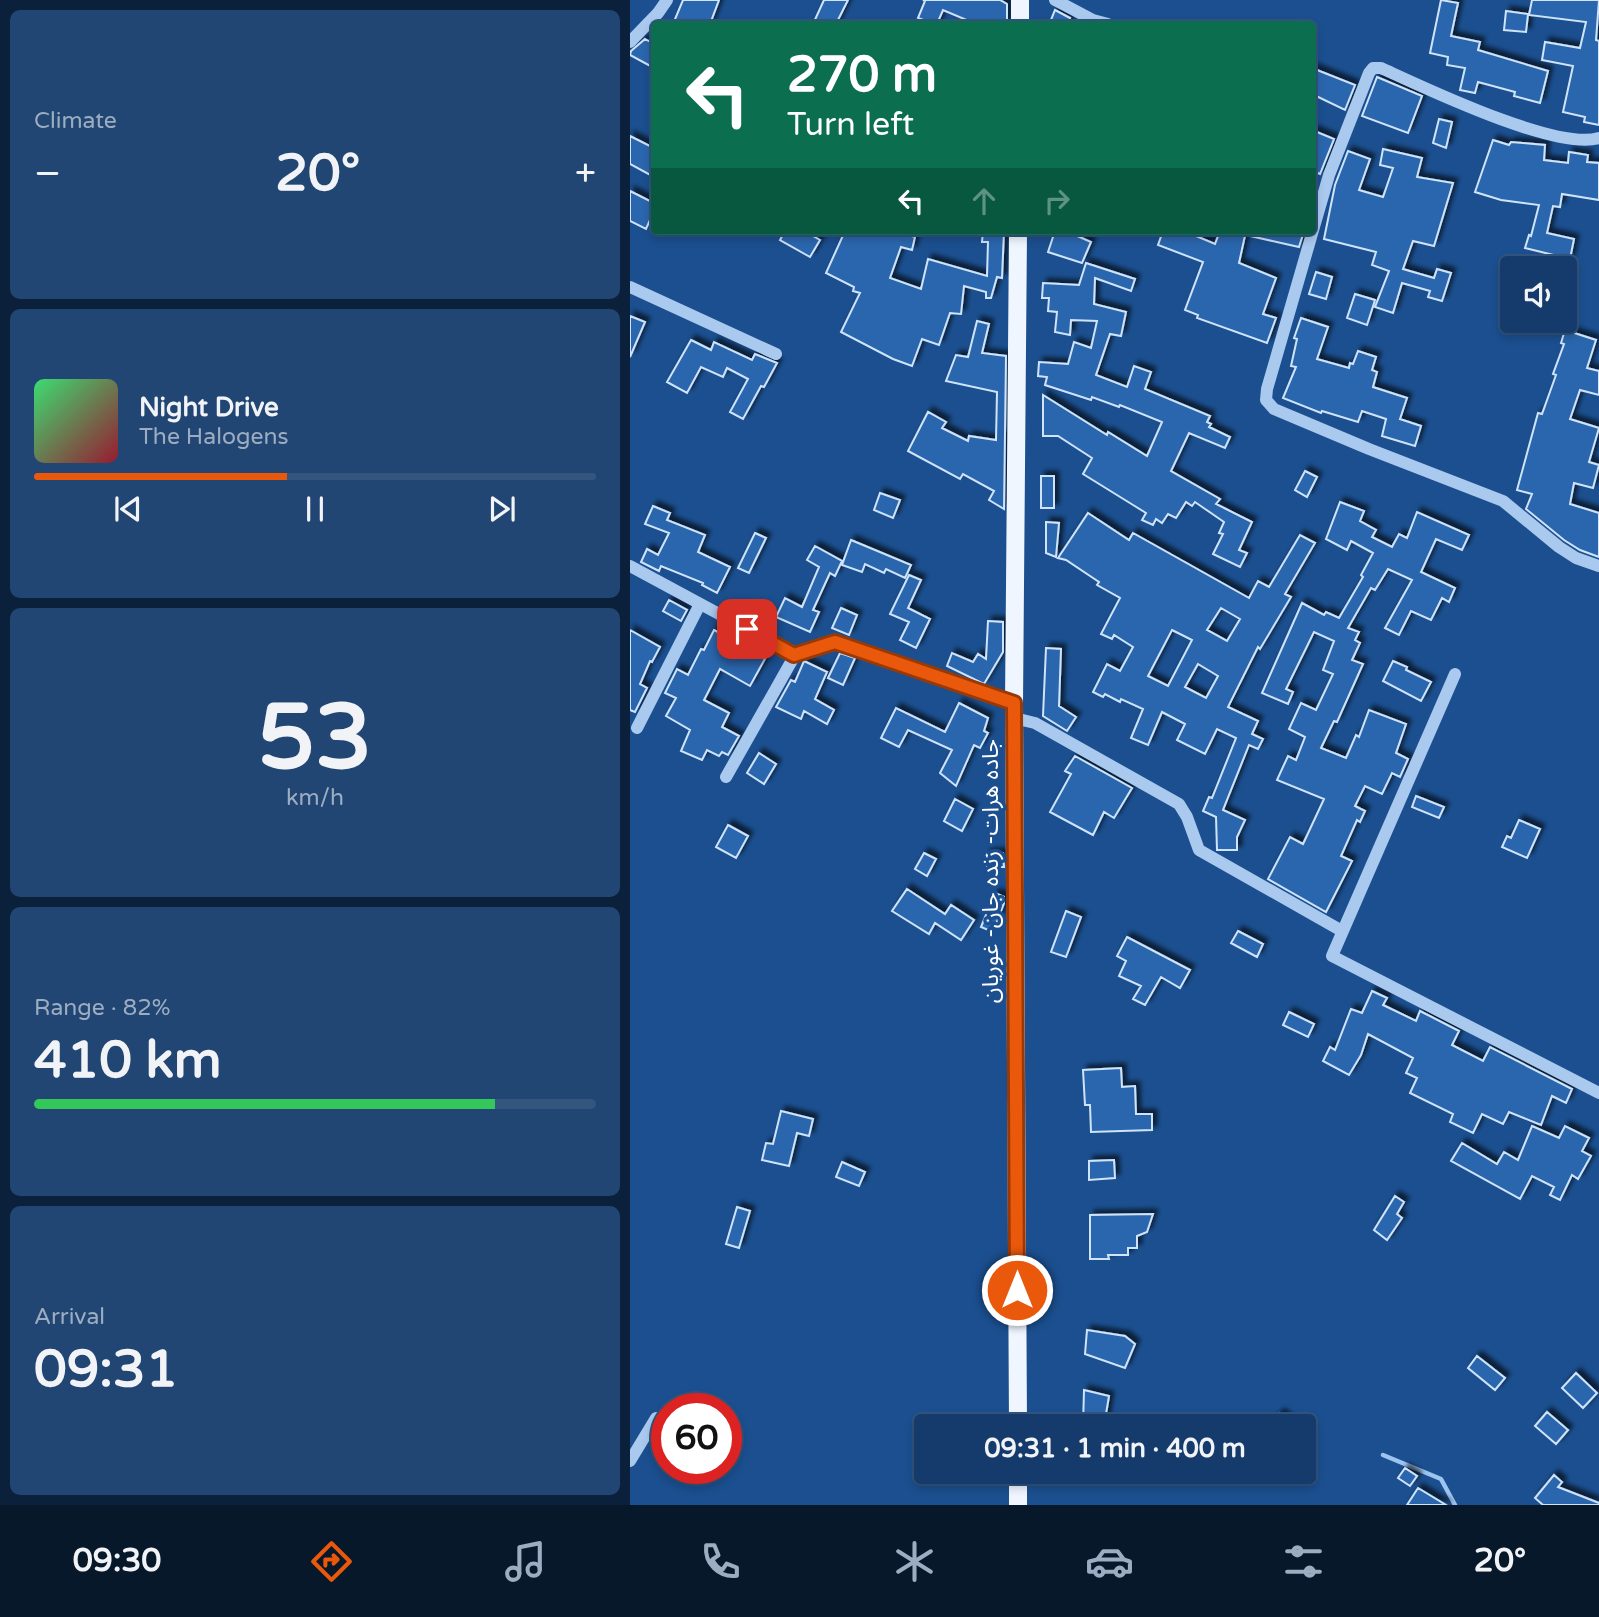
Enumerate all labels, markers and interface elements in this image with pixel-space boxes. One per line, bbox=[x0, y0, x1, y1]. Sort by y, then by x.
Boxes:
text: 270 m bbox=[787, 46, 937, 105]
icon: left bbox=[672, 49, 763, 140]
text: Turn left bbox=[787, 106, 914, 144]
text: Climate bbox=[34, 107, 117, 135]
text: 20° bbox=[275, 142, 360, 205]
text: − bbox=[34, 151, 61, 197]
text: + bbox=[575, 151, 596, 197]
icon: left bbox=[892, 182, 930, 220]
icon: ahead bbox=[965, 182, 1003, 220]
icon: right bbox=[1038, 182, 1076, 220]
map controls bbox=[1500, 256, 1577, 333]
button: sound bbox=[1500, 256, 1577, 333]
text: Night Drive bbox=[139, 392, 279, 423]
text: The Halogens bbox=[139, 423, 288, 451]
icon: previous bbox=[109, 490, 147, 528]
icon: pause bbox=[296, 490, 334, 528]
icon: next bbox=[483, 490, 521, 528]
pin bbox=[717, 599, 777, 659]
icon: arrive bbox=[728, 610, 766, 648]
text: 53 bbox=[258, 683, 372, 793]
street label: جاده هرات- زنده جان- غوریان bbox=[977, 739, 1005, 1003]
text: km/h bbox=[286, 784, 344, 812]
text: Range · 82% bbox=[34, 994, 170, 1022]
text: 410 km bbox=[34, 1029, 222, 1092]
position arrow bbox=[980, 1253, 1054, 1327]
text: Arrival bbox=[34, 1303, 105, 1331]
text: 09:31 bbox=[34, 1338, 178, 1401]
speed limit sign: 60 bbox=[651, 1393, 742, 1484]
text: 09:31 · 1 min · 400 m bbox=[984, 1433, 1246, 1464]
icon: directions bbox=[307, 1537, 356, 1586]
icon: music bbox=[501, 1537, 550, 1586]
icon: phone bbox=[696, 1537, 745, 1586]
icon: climate bbox=[890, 1537, 939, 1586]
icon: car bbox=[1085, 1537, 1134, 1586]
icon: filters bbox=[1279, 1537, 1328, 1586]
text: 09:30 bbox=[73, 1542, 161, 1580]
text: 20° bbox=[1474, 1542, 1526, 1580]

